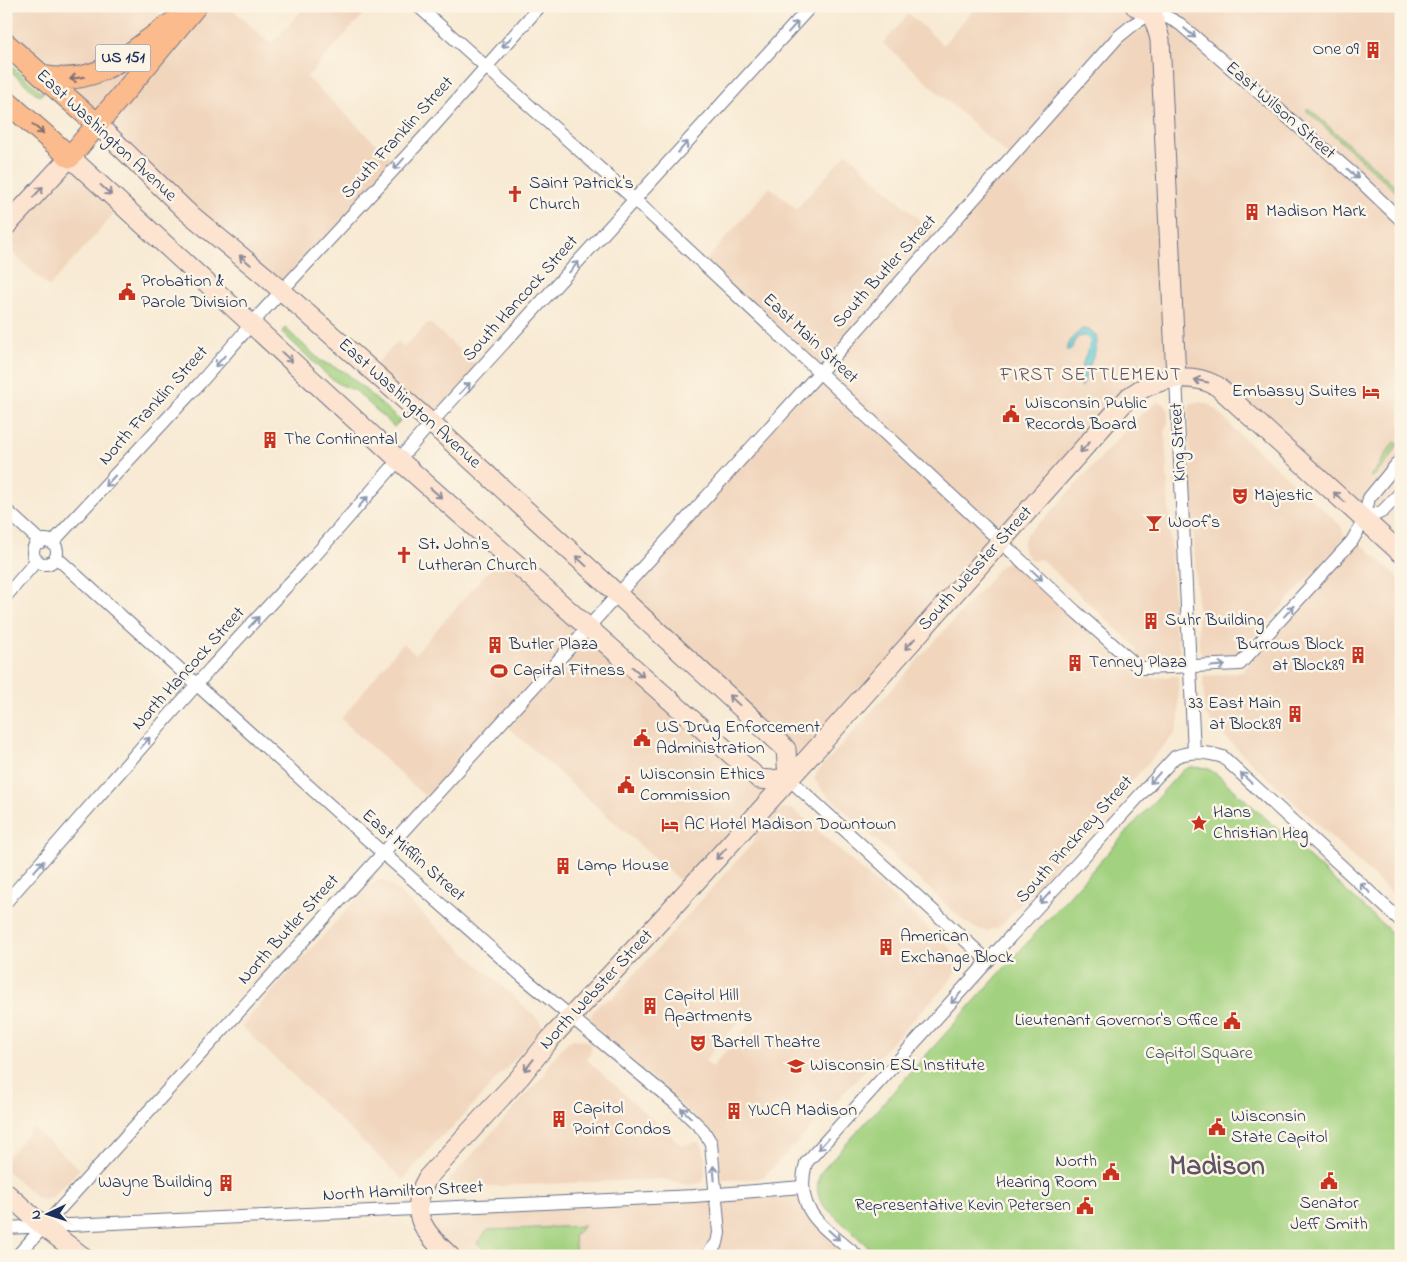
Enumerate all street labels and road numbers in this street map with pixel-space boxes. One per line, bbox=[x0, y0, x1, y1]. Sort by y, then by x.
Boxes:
road number: US 151 bbox=[96, 44, 150, 72]
street label: East Wilson Street bbox=[1219, 56, 1341, 166]
street label: East Washington Avenue bbox=[29, 64, 183, 210]
street label: South Franklin Street bbox=[336, 71, 460, 205]
street label: South Butler Street bbox=[827, 209, 943, 335]
street label: South Hancock Street bbox=[457, 230, 585, 368]
street label: East Main Street bbox=[756, 288, 864, 390]
street label: East Washington Avenue bbox=[331, 333, 487, 477]
street label: North Franklin Street bbox=[93, 340, 215, 472]
street label: King Street bbox=[1164, 402, 1195, 482]
street label: South Webster Street bbox=[913, 501, 1039, 637]
street label: North Hancock Street bbox=[126, 601, 252, 737]
street label: South Pinckney Street bbox=[1010, 770, 1140, 910]
street label: East Mifflin Street bbox=[355, 804, 471, 908]
street label: North Butler Street bbox=[232, 869, 346, 991]
street label: North Webster Street bbox=[534, 924, 660, 1056]
street label: North Hamilton Street bbox=[322, 1175, 484, 1209]

